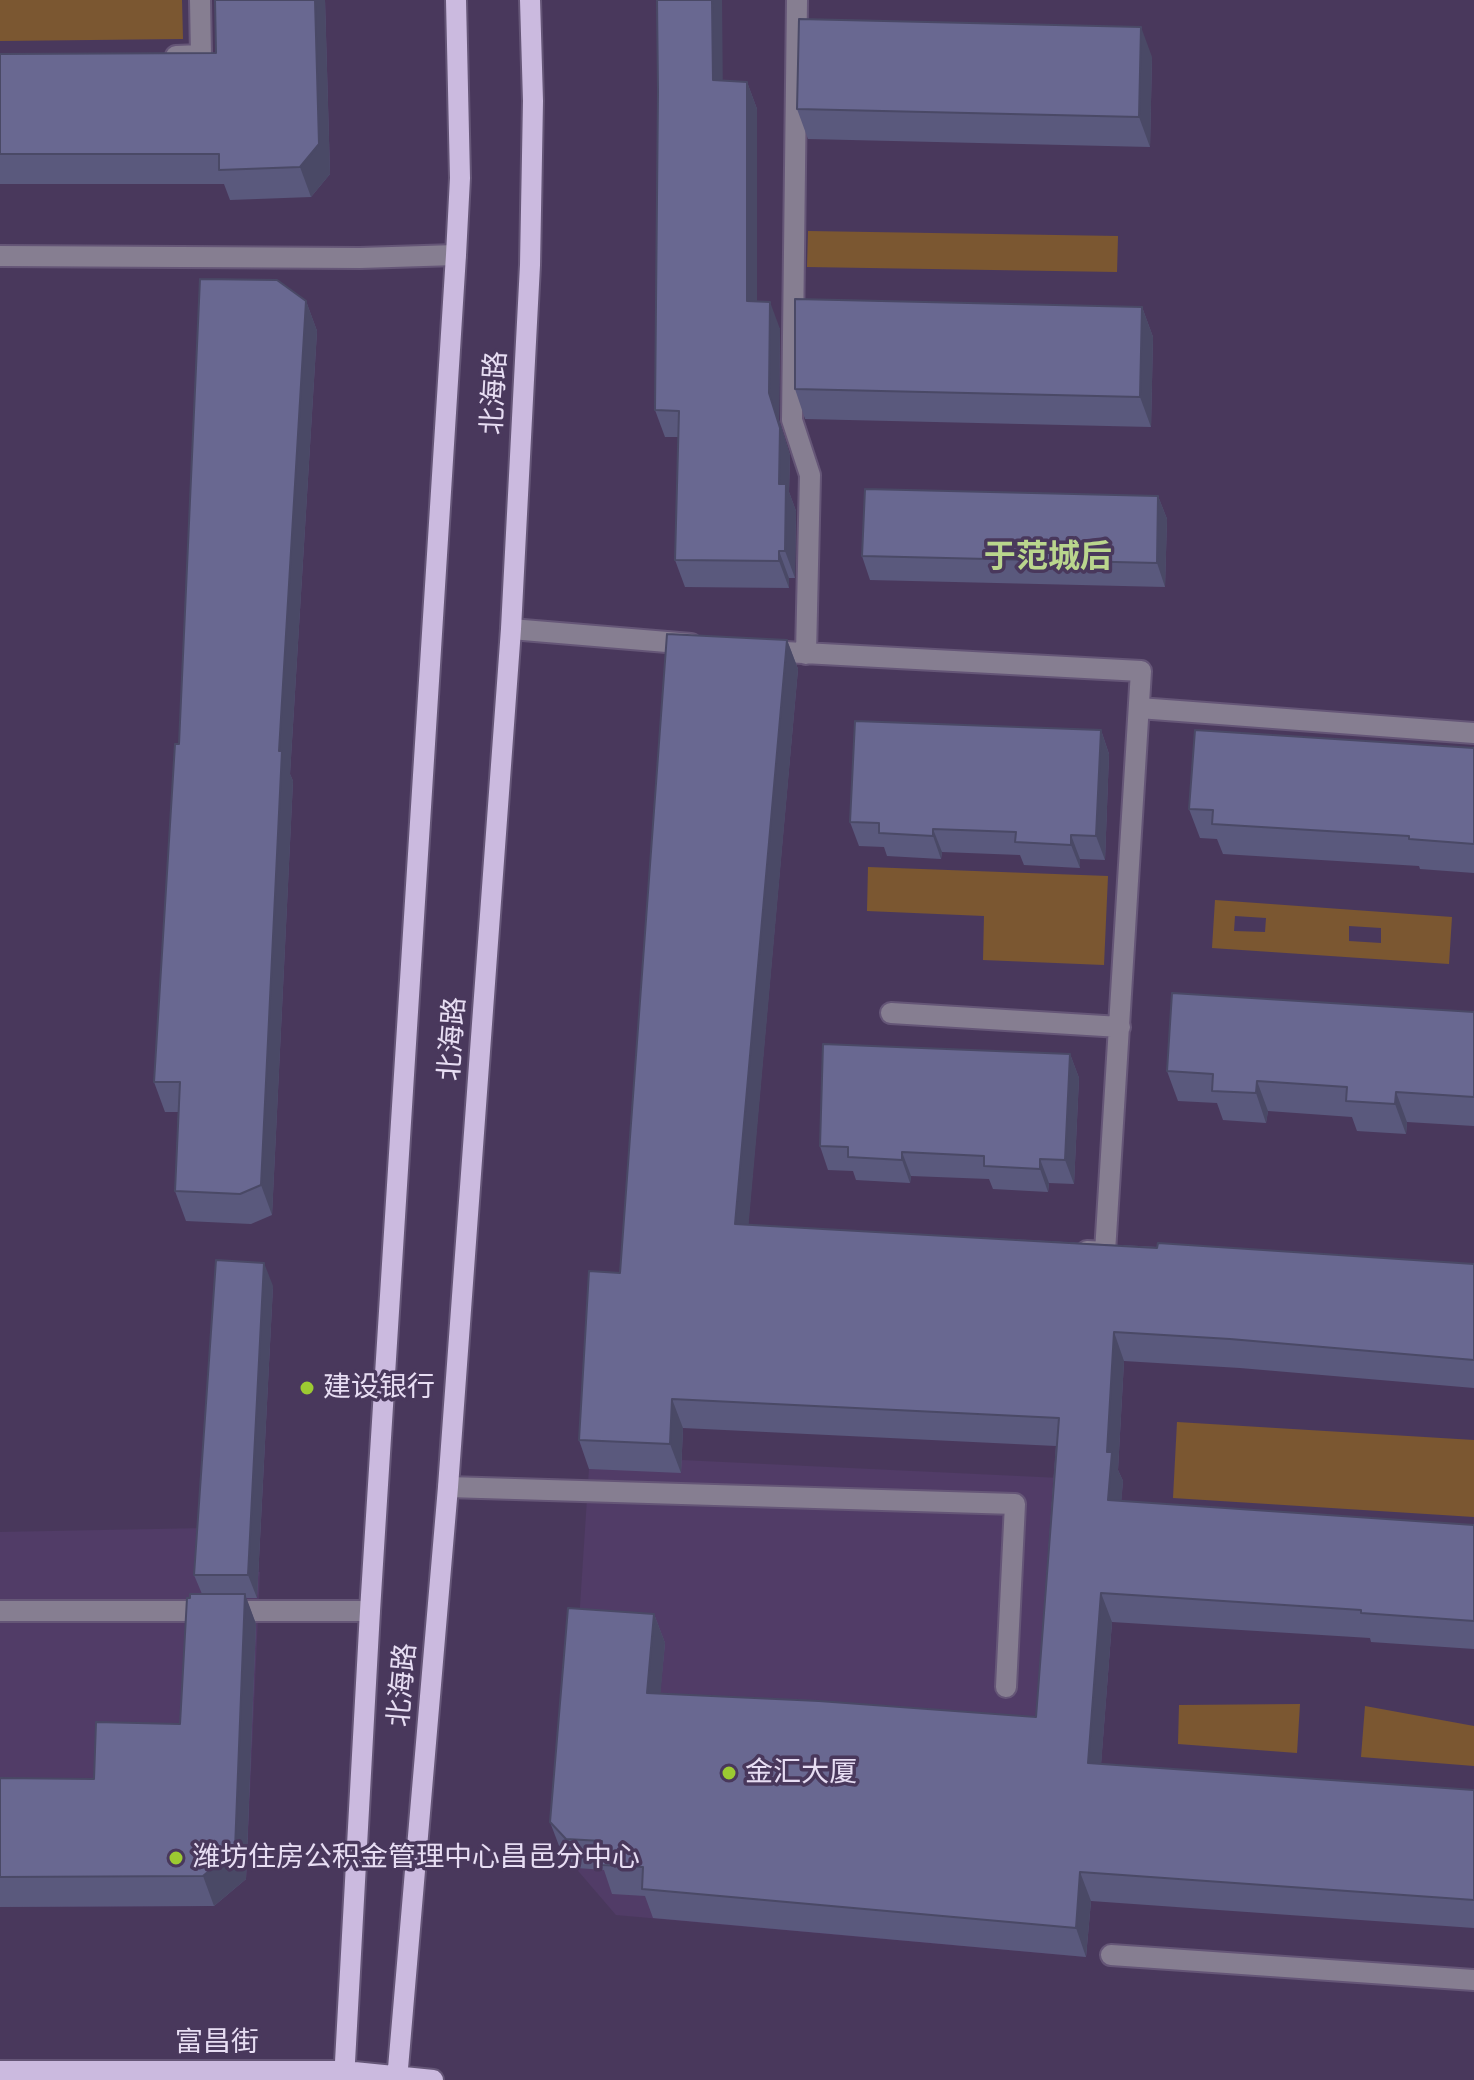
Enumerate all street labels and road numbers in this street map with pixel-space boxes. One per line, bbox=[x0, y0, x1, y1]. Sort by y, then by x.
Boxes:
street label: 北海路 bbox=[476, 350, 514, 436]
street label: 北海路 bbox=[433, 996, 473, 1082]
street label: 北海路 bbox=[383, 1642, 423, 1728]
street label: 富昌街 bbox=[175, 2026, 259, 2060]

